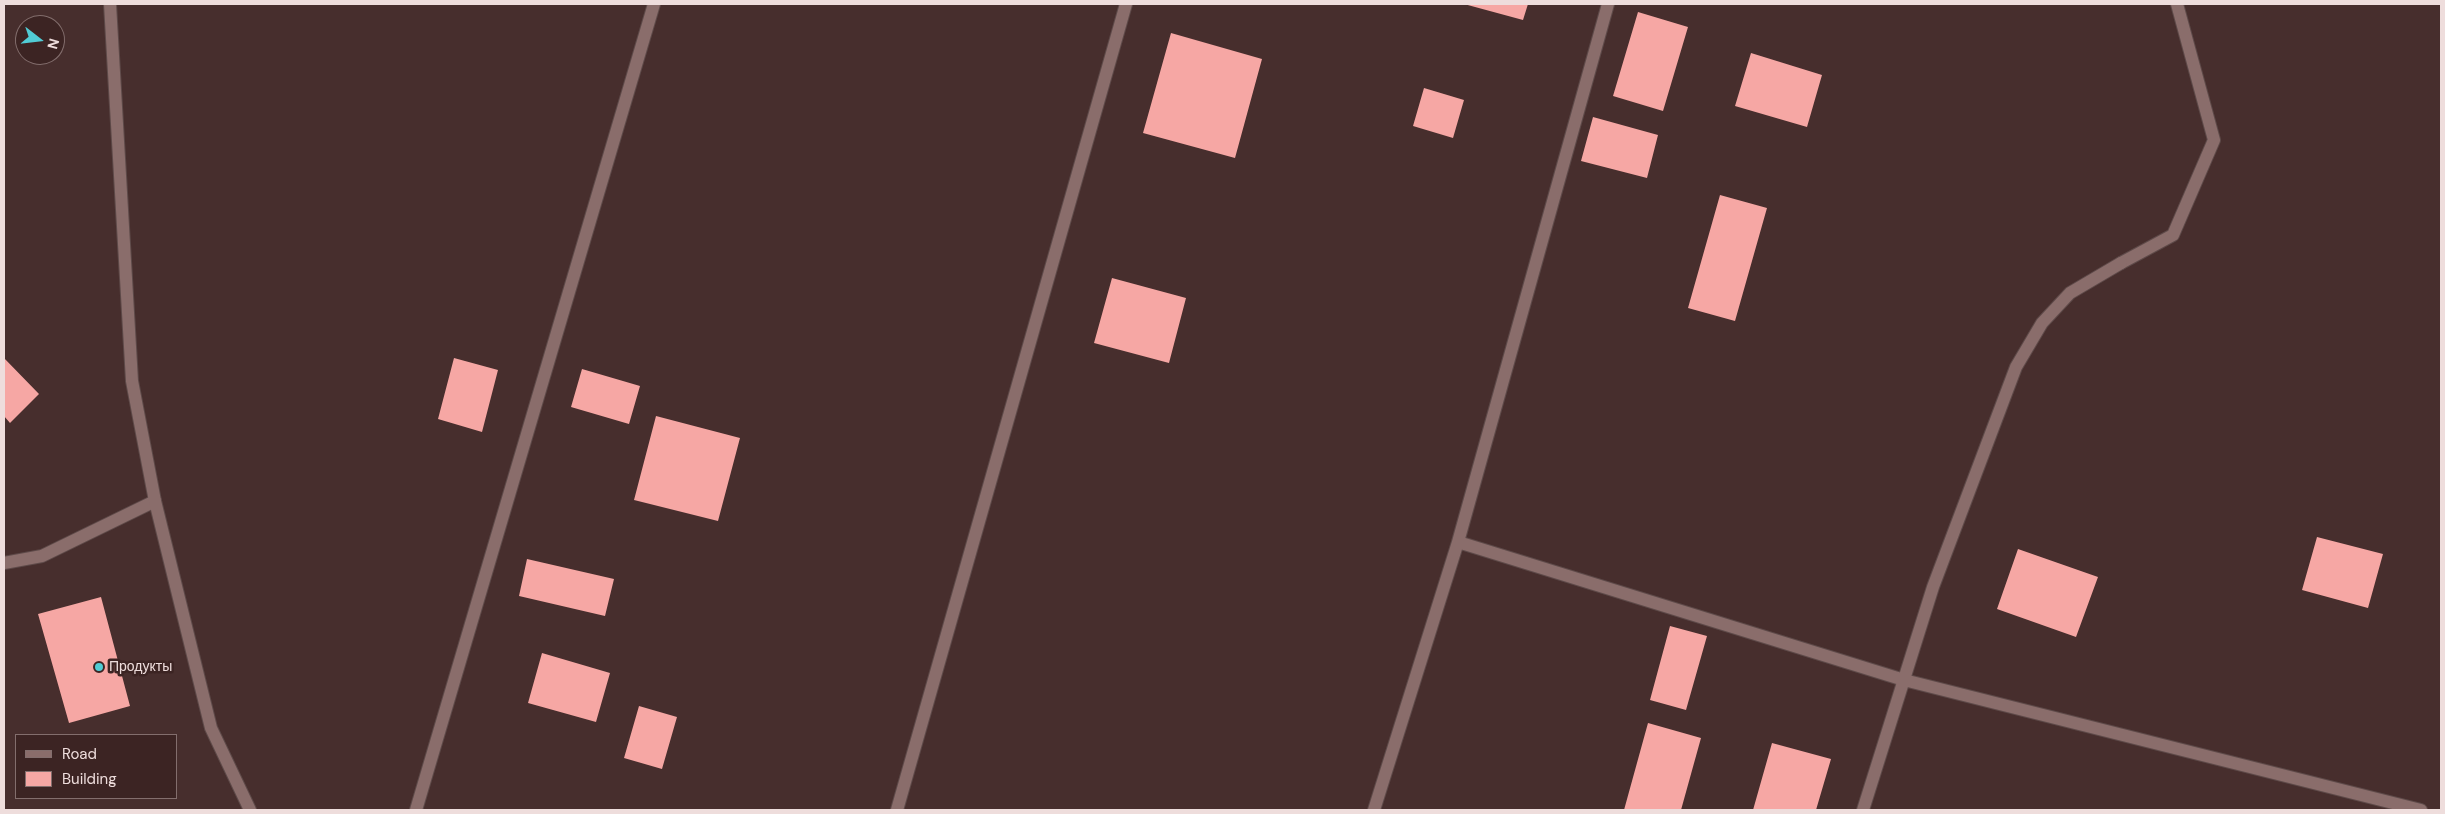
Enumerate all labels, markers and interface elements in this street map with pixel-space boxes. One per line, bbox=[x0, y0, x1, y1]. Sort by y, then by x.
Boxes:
north arrow bbox=[15, 15, 65, 65]
text: N bbox=[43, 36, 64, 51]
place label: Продукты bbox=[109, 659, 172, 675]
marker: Продукты bbox=[93, 661, 105, 673]
legend bbox=[15, 734, 178, 799]
text: Road bbox=[62, 744, 97, 764]
text: Building bbox=[62, 769, 117, 789]

